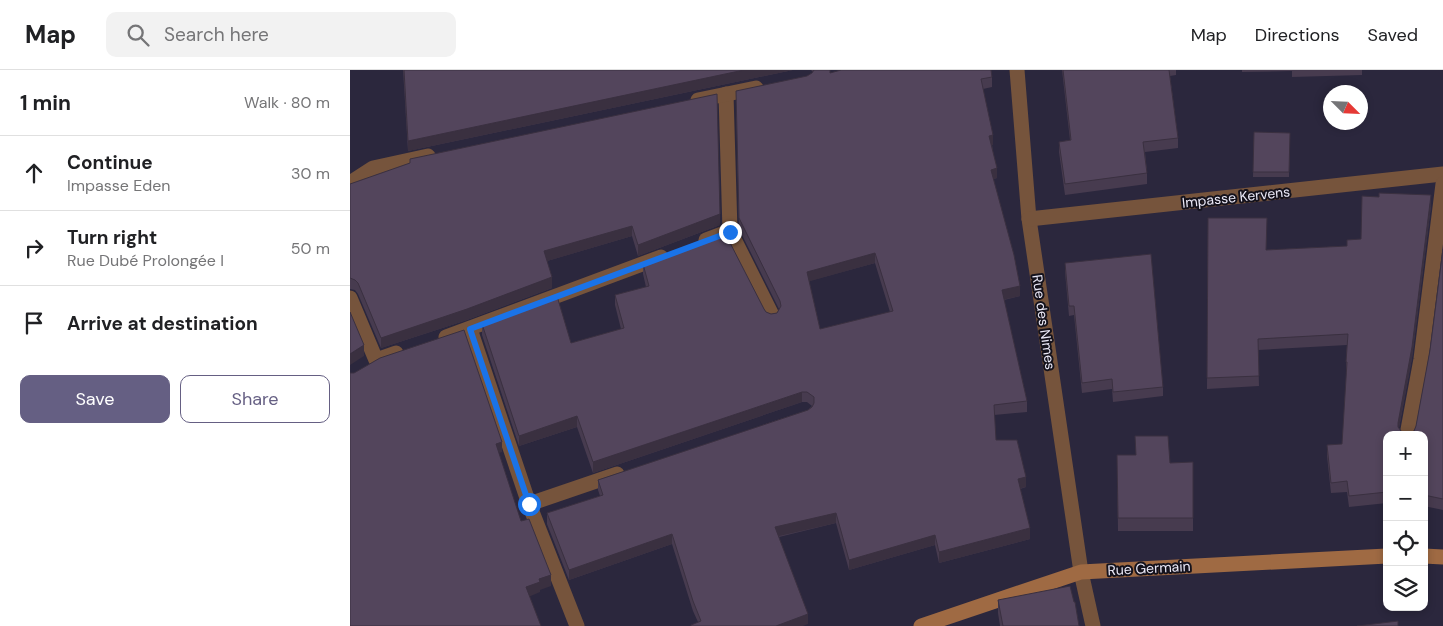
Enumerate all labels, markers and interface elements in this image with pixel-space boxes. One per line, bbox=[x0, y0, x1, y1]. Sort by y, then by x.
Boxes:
search box bbox=[106, 12, 456, 57]
text: Map bbox=[25, 19, 76, 50]
icon: search bbox=[124, 21, 152, 49]
text: Search here bbox=[164, 22, 269, 47]
text: Map bbox=[1191, 23, 1227, 47]
text: Directions bbox=[1255, 23, 1340, 47]
text: Saved bbox=[1368, 23, 1418, 47]
north arrow bbox=[1323, 85, 1368, 130]
text: 1 min bbox=[20, 89, 71, 117]
text: Walk · 80 m bbox=[244, 92, 330, 113]
text: Continue bbox=[67, 150, 153, 175]
icon: ahead bbox=[20, 159, 48, 187]
text: 30 m bbox=[291, 163, 330, 184]
text: Impasse Eden bbox=[67, 175, 170, 196]
street label: Impasse Kervens bbox=[1181, 182, 1291, 212]
route end bbox=[719, 221, 742, 244]
text: Turn right bbox=[67, 225, 157, 250]
icon: right bbox=[20, 234, 48, 262]
text: 50 m bbox=[291, 238, 330, 259]
text: Rue Dubé Prolongée I bbox=[67, 250, 224, 271]
street label: Rue des Nimes bbox=[1028, 273, 1060, 371]
icon: arrive bbox=[20, 309, 48, 337]
text: Arrive at destination bbox=[67, 311, 258, 336]
button: Save bbox=[20, 375, 170, 423]
button: Share bbox=[180, 375, 330, 423]
map controls bbox=[1383, 431, 1428, 611]
button: + bbox=[1383, 431, 1428, 476]
button: − bbox=[1383, 476, 1428, 521]
route start bbox=[518, 493, 541, 516]
button: locate bbox=[1383, 521, 1428, 566]
street label: Rue Germain bbox=[1107, 557, 1191, 579]
button: layers bbox=[1383, 566, 1428, 611]

